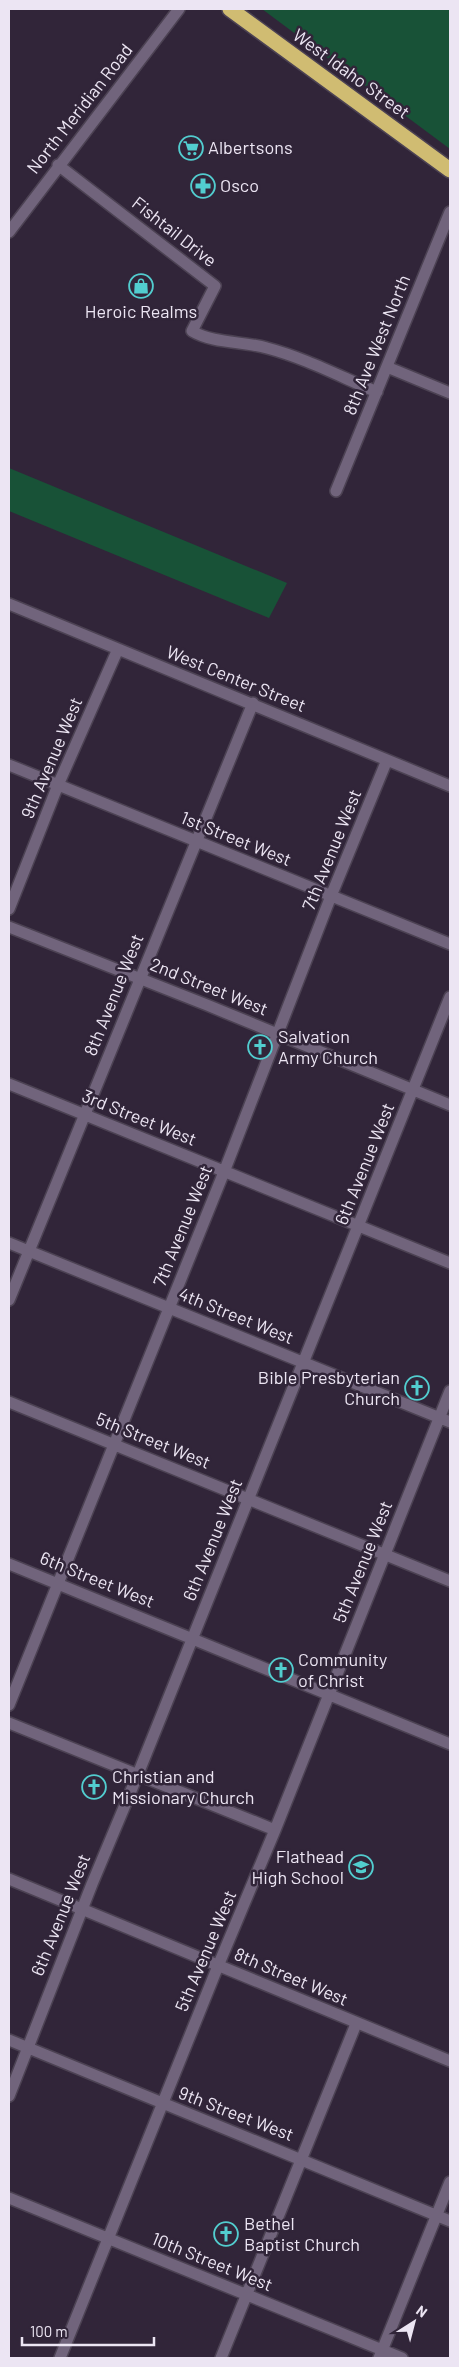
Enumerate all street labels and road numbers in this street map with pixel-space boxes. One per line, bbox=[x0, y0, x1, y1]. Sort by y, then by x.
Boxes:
street label: West Idaho Street bbox=[289, 23, 414, 123]
street label: North Meridian Road bbox=[22, 39, 137, 178]
street label: Fishtail Drive bbox=[128, 191, 221, 271]
street label: 8th Ave West North bbox=[338, 271, 414, 418]
street label: West Center Street bbox=[163, 640, 309, 716]
street label: 9th Avenue West bbox=[16, 694, 87, 822]
street label: 7th Avenue West bbox=[297, 786, 365, 913]
street label: 1st Street West bbox=[178, 806, 295, 870]
street label: 8th Avenue West bbox=[79, 930, 148, 1059]
street label: 2nd Street West bbox=[147, 952, 271, 1020]
street label: 3rd Street West bbox=[79, 1084, 200, 1150]
street label: 6th Avenue West bbox=[330, 1099, 399, 1228]
street label: 7th Avenue West bbox=[148, 1162, 216, 1289]
street label: 4th Street West bbox=[176, 1282, 297, 1348]
street label: 5th Street West bbox=[93, 1407, 214, 1473]
street label: 6th Avenue West bbox=[178, 1475, 247, 1604]
street label: 5th Avenue West bbox=[328, 1497, 397, 1626]
street label: 6th Street West bbox=[37, 1546, 158, 1612]
street label: 6th Avenue West bbox=[26, 1850, 95, 1979]
street label: 5th Avenue West bbox=[170, 1887, 240, 2014]
street label: 8th Street West bbox=[231, 1942, 352, 2010]
street label: 9th Street West bbox=[176, 2081, 297, 2145]
street label: 10th Street West bbox=[149, 2227, 276, 2295]

